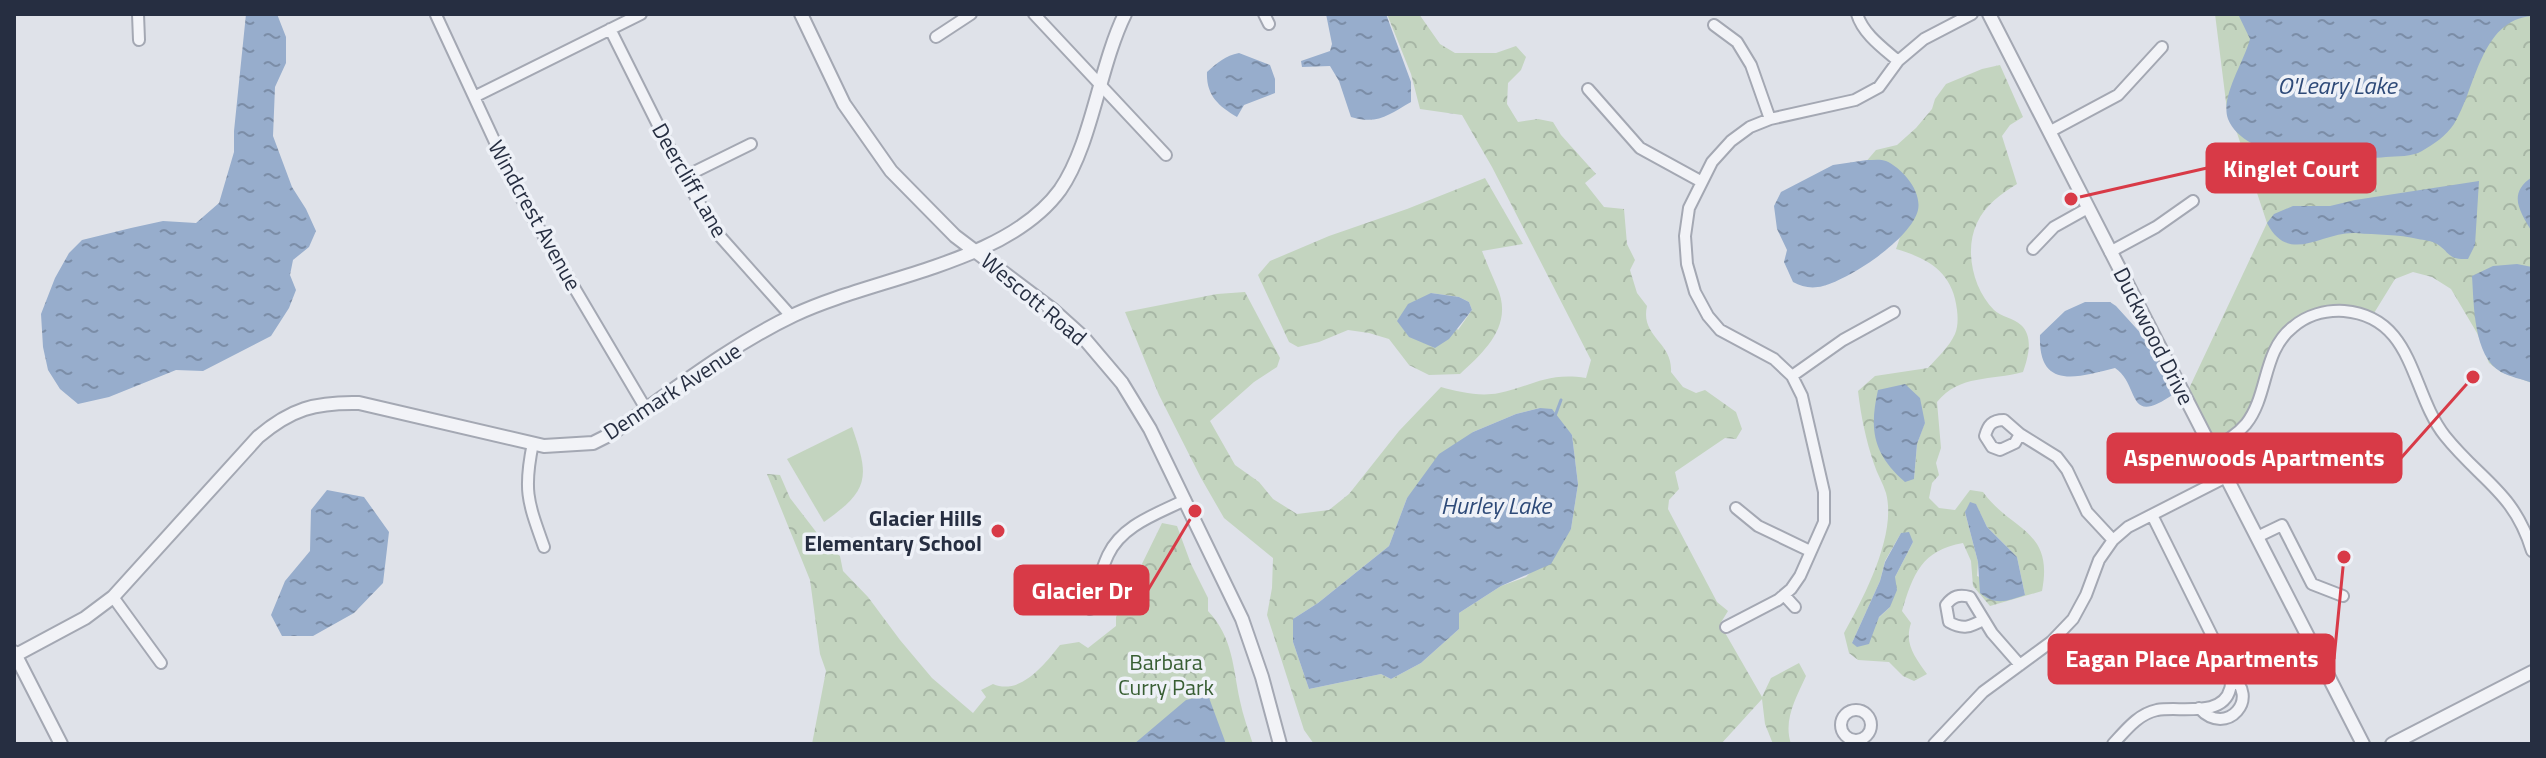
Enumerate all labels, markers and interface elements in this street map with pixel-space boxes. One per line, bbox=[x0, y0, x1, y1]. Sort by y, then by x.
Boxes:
water label: O'Leary Lake bbox=[2277, 67, 2399, 103]
street label: Deercliff Lane bbox=[643, 116, 737, 244]
street label: Windcrest Avenue bbox=[480, 134, 590, 296]
callout: Kinglet Court bbox=[2207, 144, 2375, 192]
text: Kinglet Court bbox=[2223, 150, 2359, 186]
street label: Wescott Road bbox=[974, 244, 1094, 354]
street label: Duckwood Drive bbox=[2105, 261, 2203, 411]
street label: Denmark Avenue bbox=[596, 334, 748, 448]
callout: Aspenwoods Apartments bbox=[2108, 434, 2401, 482]
text: Aspenwoods Apartments bbox=[2123, 439, 2385, 475]
water label: Hurley Lake bbox=[1441, 487, 1553, 523]
place label: Glacier Hills Elementary School bbox=[804, 501, 982, 560]
marker: Glacier Hills Elementary School bbox=[989, 522, 1007, 540]
callout: Glacier Dr bbox=[1015, 566, 1148, 614]
text: Glacier Dr bbox=[1032, 572, 1133, 608]
callout: Eagan Place Apartments bbox=[2049, 635, 2334, 683]
text: Eagan Place Apartments bbox=[2065, 640, 2319, 676]
park label: Barbara Curry Park bbox=[1118, 645, 1215, 704]

